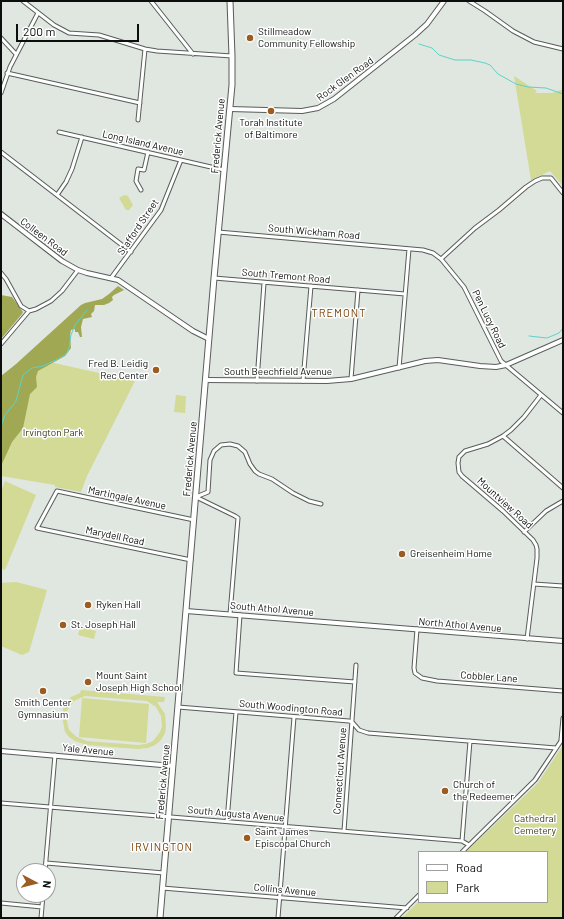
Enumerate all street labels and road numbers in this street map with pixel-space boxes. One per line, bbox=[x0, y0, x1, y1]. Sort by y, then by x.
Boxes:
street label: Rock Glen Road bbox=[314, 54, 376, 104]
street label: Frederick Avenue bbox=[209, 98, 227, 174]
street label: Long Island Avenue bbox=[101, 128, 185, 158]
street label: Stafford Street bbox=[115, 197, 161, 257]
street label: Colleen Road bbox=[18, 215, 70, 259]
street label: South Wickham Road bbox=[268, 222, 360, 242]
street label: South Tremont Road bbox=[241, 266, 331, 286]
street label: Pen Lucy Road bbox=[470, 288, 508, 350]
street label: South Beechfield Avenue bbox=[224, 366, 332, 378]
street label: Frederick Avenue bbox=[181, 421, 199, 497]
street label: Mountview Road bbox=[475, 475, 535, 531]
street label: Martingale Avenue bbox=[87, 484, 167, 512]
street label: Marydell Road bbox=[84, 524, 146, 548]
street label: South Athol Avenue bbox=[230, 599, 314, 619]
street label: North Athol Avenue bbox=[418, 615, 502, 635]
street label: Cobbler Lane bbox=[460, 669, 518, 685]
street label: South Woodington Road bbox=[239, 697, 343, 719]
street label: Connecticut Avenue bbox=[331, 727, 349, 815]
street label: Yale Avenue bbox=[62, 742, 114, 758]
street label: Frederick Avenue bbox=[154, 744, 172, 820]
street label: South Augusta Avenue bbox=[187, 804, 285, 824]
street label: Collins Avenue bbox=[253, 881, 317, 899]

